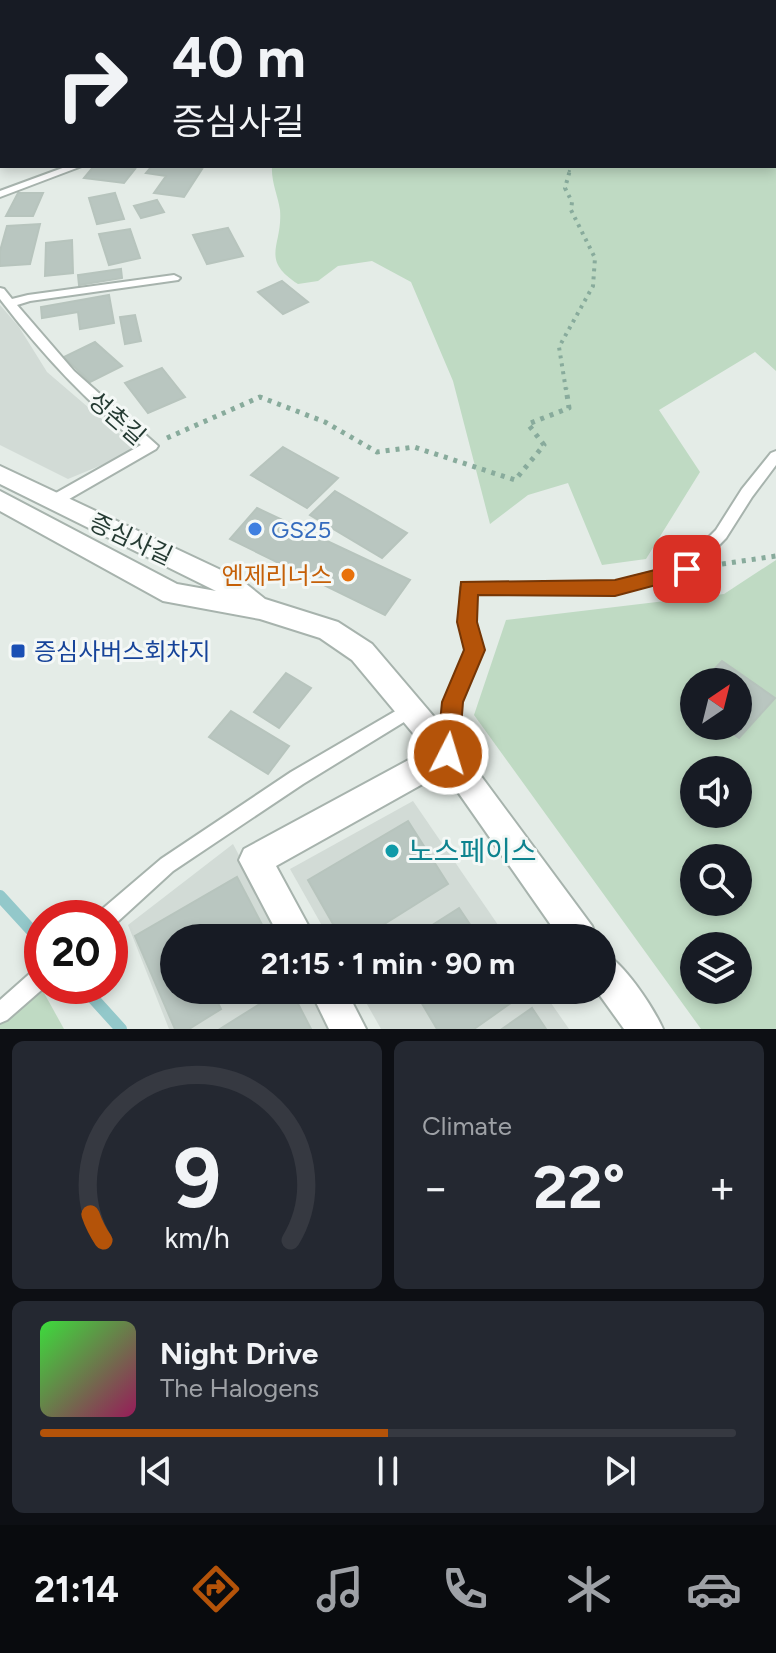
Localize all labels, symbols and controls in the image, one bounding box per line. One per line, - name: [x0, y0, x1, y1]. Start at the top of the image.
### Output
- text: 40 m: [172, 24, 306, 91]
- icon: right: [40, 32, 144, 136]
- text: 증심사길: [172, 100, 304, 143]
- street label: 성촌길: [82, 385, 152, 451]
- street label: 증심사길: [85, 507, 177, 571]
- place label: GS25: [271, 515, 331, 544]
- marker: GS25: [246, 520, 264, 538]
- pin: [653, 535, 721, 603]
- icon: arrive: [665, 547, 709, 591]
- place label: 엔제리너스: [222, 561, 332, 590]
- marker: 엔제리너스: [339, 566, 357, 584]
- place label: 증심사버스회차지: [34, 637, 211, 666]
- marker: 증심사버스회차지: [9, 642, 27, 660]
- north arrow: [680, 668, 752, 740]
- map controls: [680, 668, 752, 1004]
- position arrow: [406, 712, 490, 796]
- button: sound: [680, 756, 752, 828]
- place label: 노스페이스: [408, 834, 537, 868]
- marker: 노스페이스: [383, 842, 401, 860]
- button: search: [680, 844, 752, 916]
- speed limit sign: 20: [24, 900, 128, 1004]
- button: layers: [680, 932, 752, 1004]
- text: 21:15 · 1 min · 90 m: [261, 945, 515, 982]
- text: Climate: [422, 1110, 512, 1142]
- text: 9: [173, 1128, 221, 1228]
- text: 22°: [533, 1151, 625, 1223]
- text: −: [422, 1161, 449, 1214]
- text: +: [709, 1161, 736, 1214]
- text: km/h: [164, 1221, 230, 1255]
- text: Night Drive: [160, 1335, 318, 1372]
- text: The Halogens: [160, 1372, 319, 1404]
- icon: previous: [134, 1449, 178, 1493]
- icon: pause: [366, 1449, 410, 1493]
- icon: next: [598, 1449, 642, 1493]
- icon: directions: [188, 1561, 244, 1617]
- icon: music: [312, 1561, 368, 1617]
- icon: phone: [437, 1561, 493, 1617]
- icon: climate: [561, 1561, 617, 1617]
- icon: car: [686, 1561, 742, 1617]
- text: 21:14: [34, 1568, 119, 1611]

